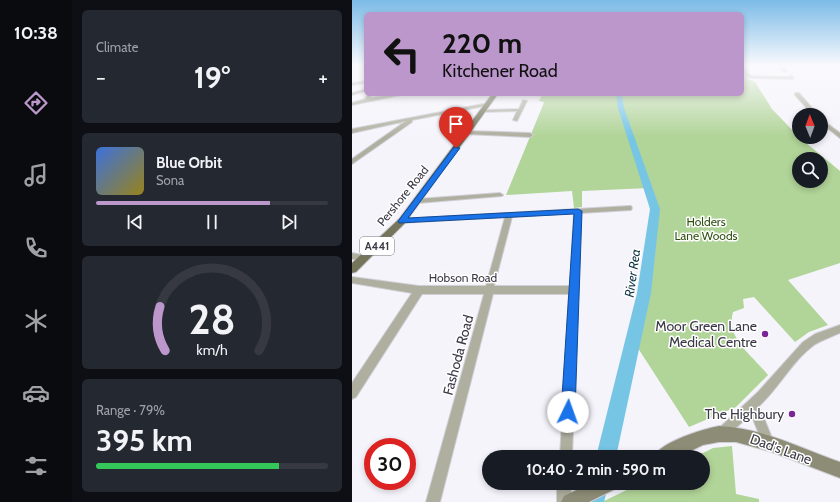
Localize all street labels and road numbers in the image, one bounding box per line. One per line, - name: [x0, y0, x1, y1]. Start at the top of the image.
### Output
- street label: Pershore Road: [374, 163, 431, 229]
- road number: A441: [360, 237, 394, 255]
- street label: Hobson Road: [429, 270, 497, 285]
- street label: Fashoda Road: [439, 313, 477, 397]
- street label: Dad's Lane: [748, 430, 814, 468]

